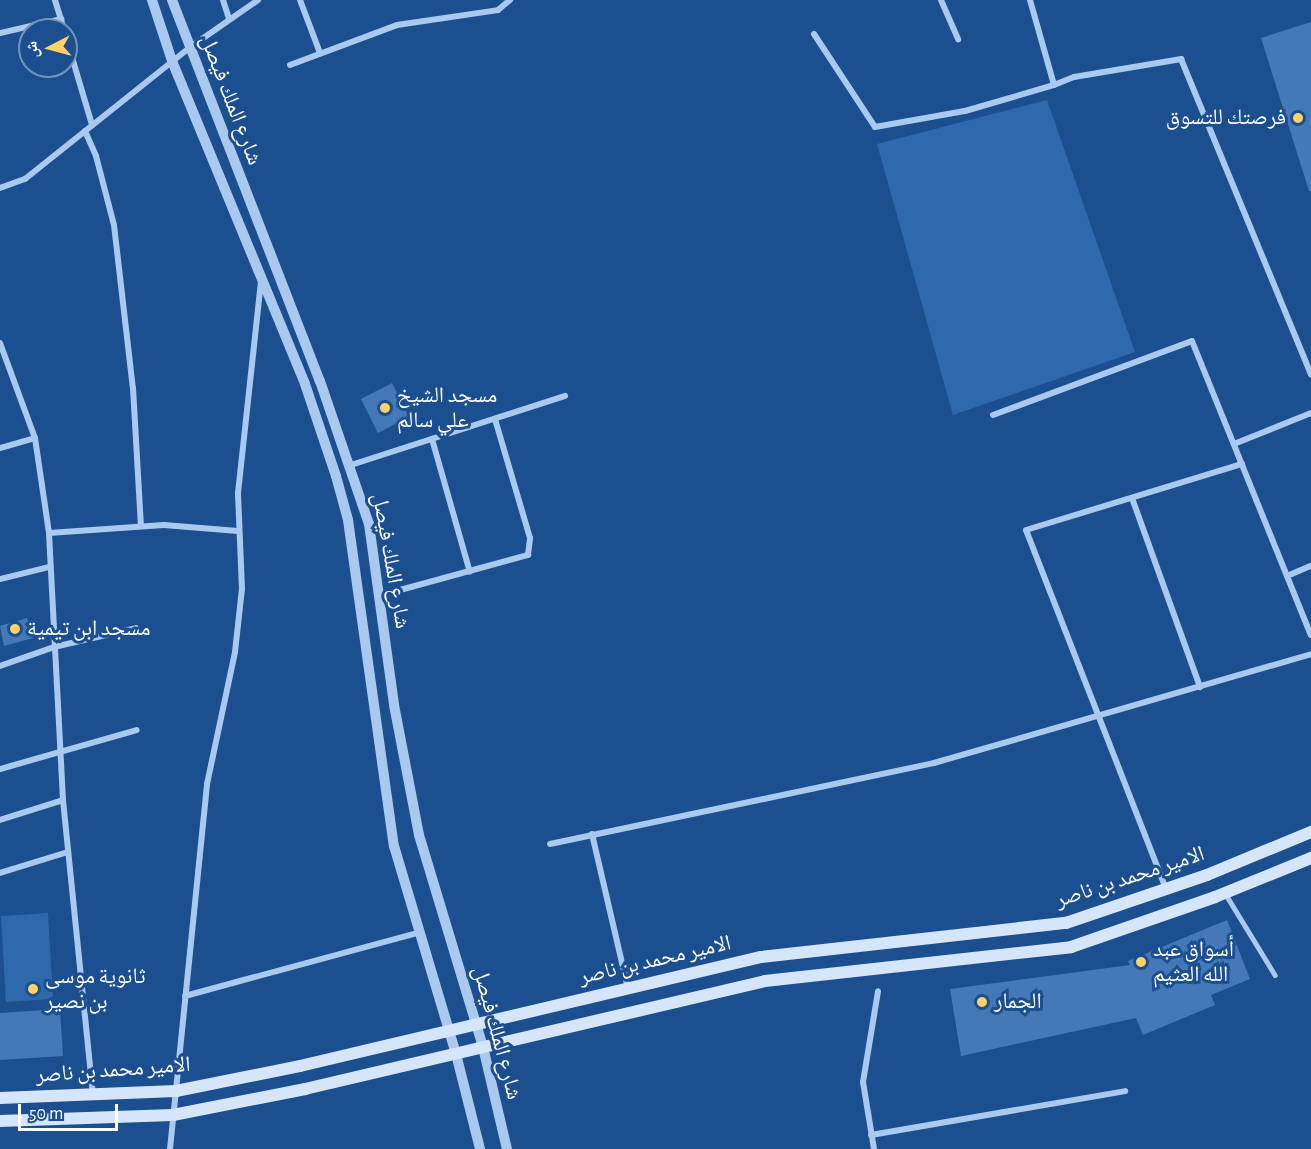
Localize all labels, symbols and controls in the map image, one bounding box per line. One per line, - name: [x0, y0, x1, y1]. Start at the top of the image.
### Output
- north arrow: [18, 18, 78, 78]
- street label: شارع الملك فيصل: [194, 31, 268, 169]
- text: ش: [23, 40, 41, 59]
- place label: فرصتك للتسوق: [1166, 105, 1286, 131]
- marker: فرصتك للتسوق: [1291, 111, 1305, 125]
- place label: مسجد الشيخ علي سالم: [397, 382, 497, 434]
- marker: مسجد الشيخ علي سالم: [378, 401, 392, 415]
- street label: شارع الملك فيصل: [366, 491, 416, 631]
- place label: مسجد ابن تيمية: [27, 616, 151, 642]
- marker: مسجد ابن تيمية: [8, 622, 22, 636]
- street label: الامير محمد بن ناصر: [1052, 840, 1208, 914]
- street label: الامير محمد بن ناصر: [576, 930, 734, 990]
- place label: أسواق عبد الله العثيم: [1153, 936, 1234, 987]
- marker: أسواق عبد الله العثيم: [1134, 955, 1148, 969]
- place label: ثانوية موسى بن نصير: [45, 963, 145, 1014]
- street label: شارع الملك فيصل: [467, 963, 527, 1103]
- marker: ثانوية موسى بن نصير: [26, 982, 40, 996]
- place label: الجمار: [994, 989, 1042, 1015]
- marker: الجمار: [975, 995, 989, 1009]
- street label: الامير محمد بن ناصر: [35, 1051, 191, 1089]
- scale bar: [21, 1092, 122, 1130]
- text: 50 m: [29, 1105, 63, 1123]

